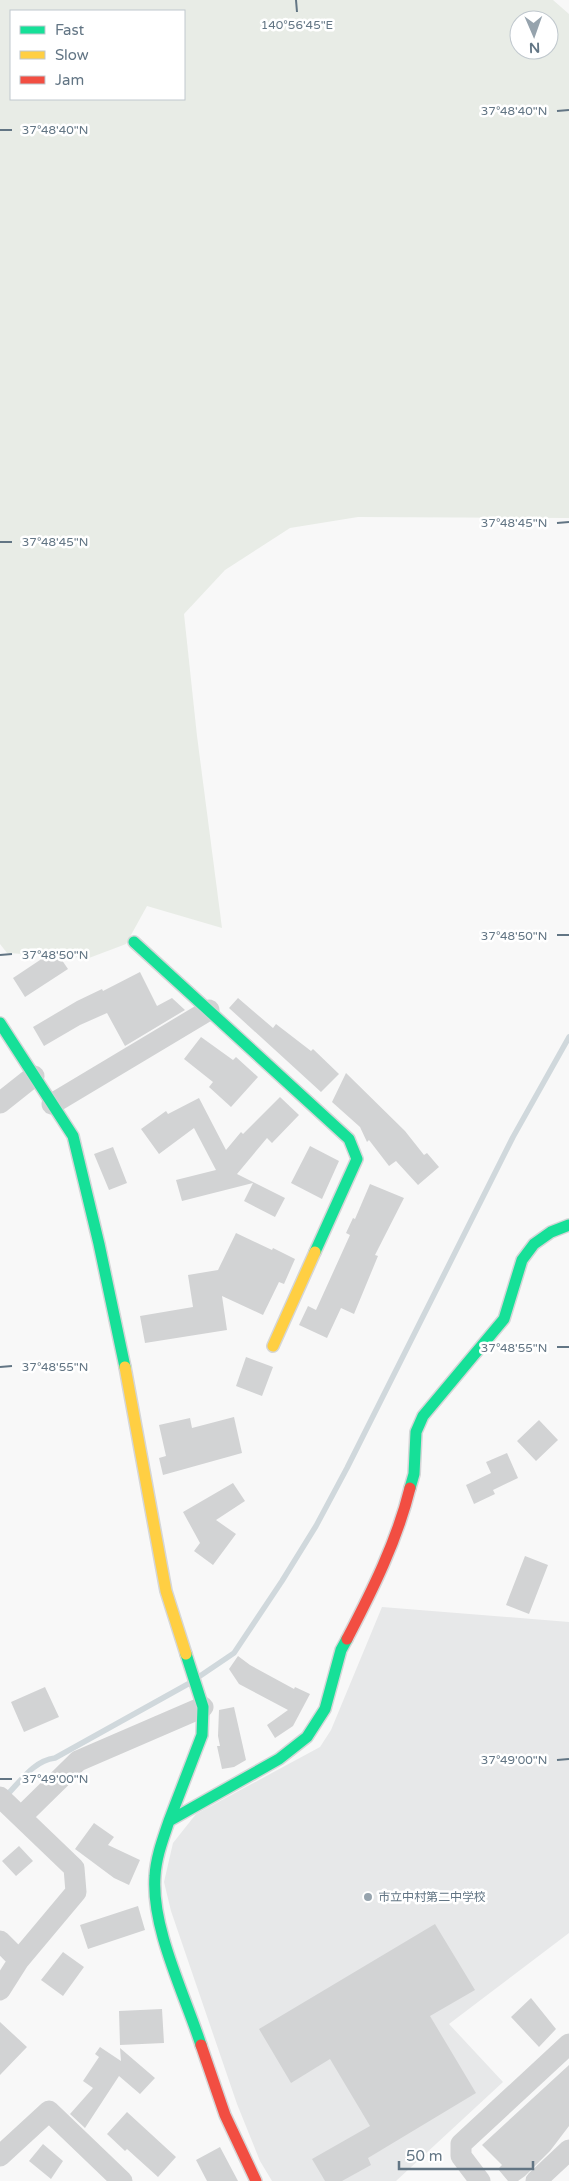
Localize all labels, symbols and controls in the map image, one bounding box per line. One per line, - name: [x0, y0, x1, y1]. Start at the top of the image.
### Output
- legend: [10, 10, 185, 100]
- north arrow: [509, 10, 559, 60]
- text: 140°56'45"E: [261, 18, 334, 32]
- text: Fast: [55, 21, 85, 39]
- text: N: [529, 39, 540, 56]
- text: Slow: [55, 46, 89, 64]
- text: Jam: [55, 71, 84, 89]
- text: 37°48'40"N: [481, 104, 547, 118]
- text: 37°48'40"N: [22, 123, 88, 137]
- text: 37°48'45"N: [481, 516, 547, 530]
- text: 37°48'45"N: [22, 535, 88, 549]
- text: 37°48'50"N: [481, 929, 547, 943]
- text: 37°48'50"N: [22, 948, 88, 962]
- text: 37°48'55"N: [481, 1341, 547, 1355]
- text: 37°48'55"N: [22, 1360, 88, 1374]
- text: 37°49'00"N: [481, 1753, 547, 1767]
- text: 37°49'00"N: [22, 1772, 88, 1786]
- place label: 市立中村第二中学校: [378, 1890, 486, 1904]
- marker: 市立中村第二中学校: [362, 1891, 374, 1903]
- scale bar: [399, 2138, 533, 2170]
- text: 50 m: [406, 2147, 443, 2165]

